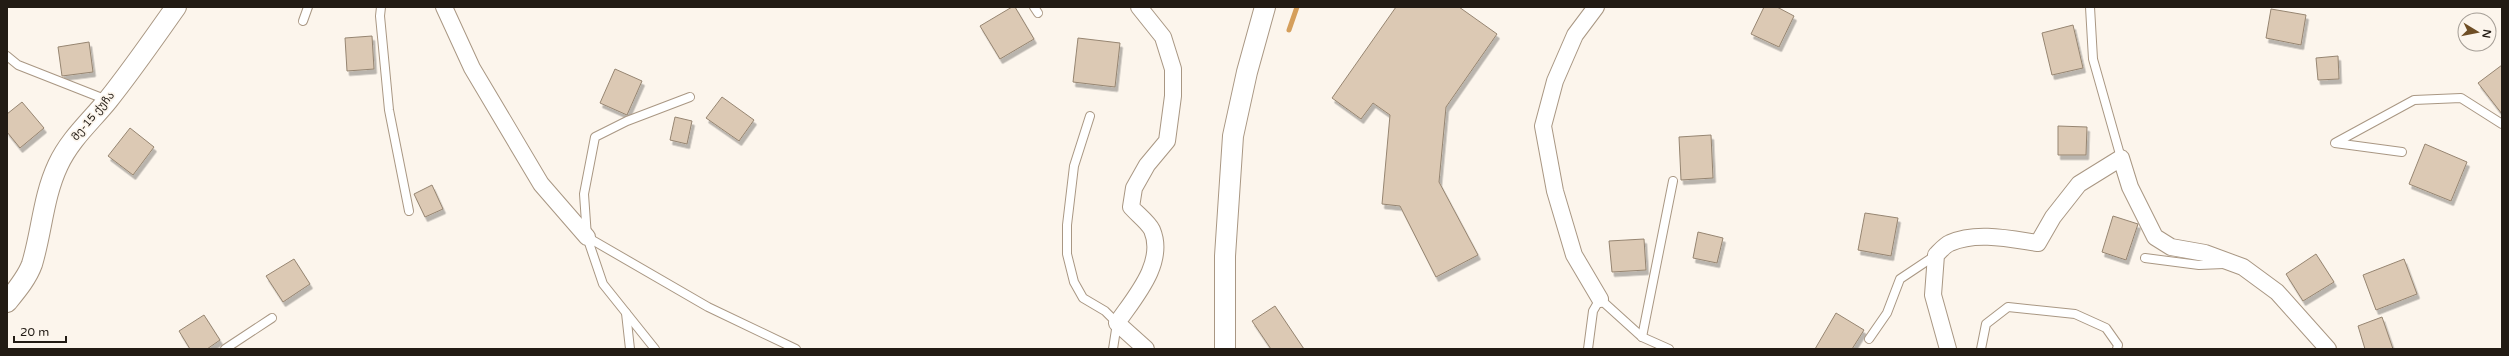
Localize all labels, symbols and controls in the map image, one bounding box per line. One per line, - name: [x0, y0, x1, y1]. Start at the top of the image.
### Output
- north arrow: [2457, 12, 2497, 52]
- text: N: [2479, 28, 2494, 39]
- street label: მე-15 ქუჩა: [69, 89, 117, 143]
- scale bar: [14, 318, 66, 344]
- text: 20 m: [20, 325, 49, 339]

